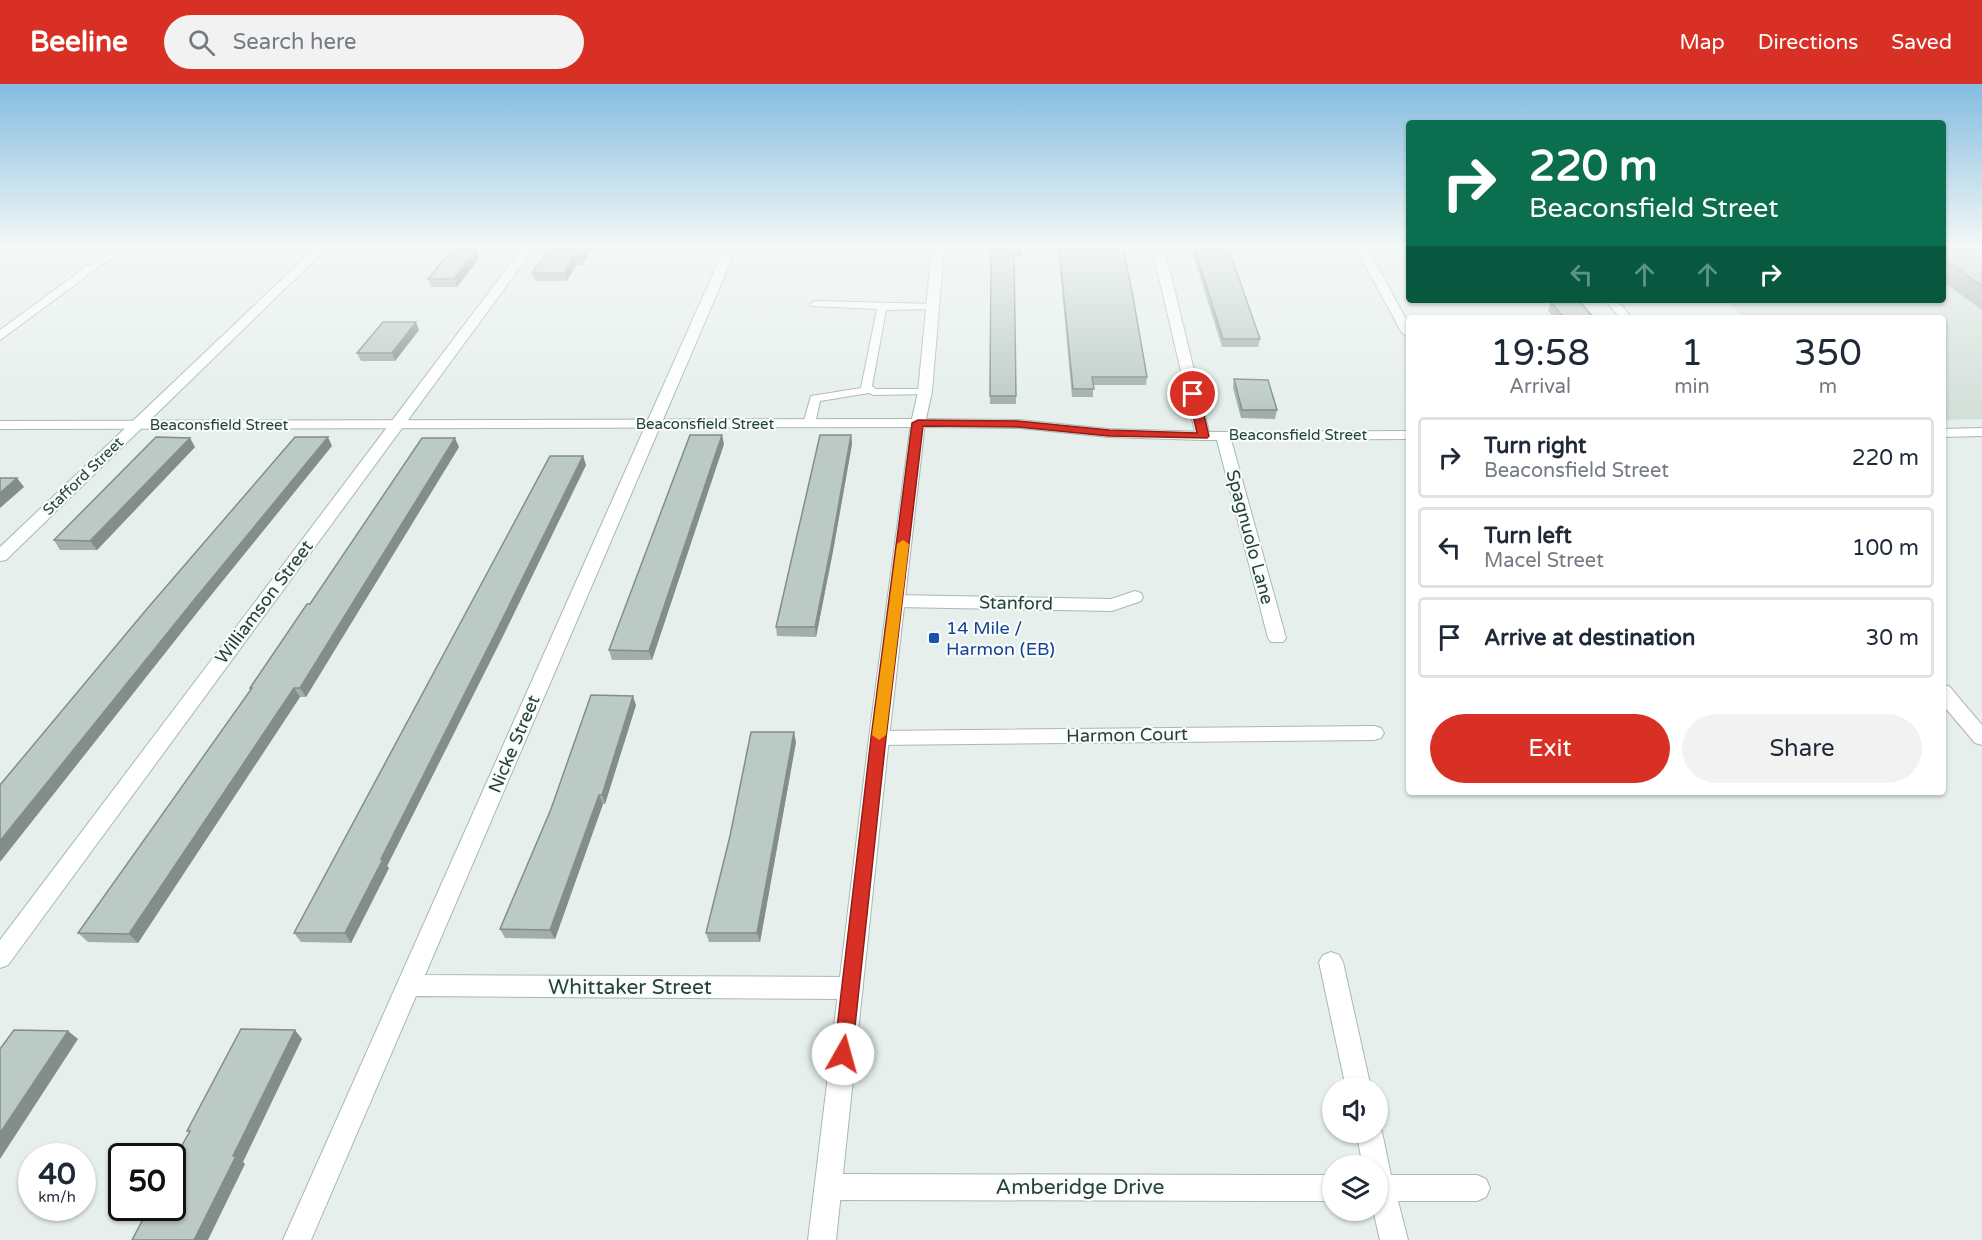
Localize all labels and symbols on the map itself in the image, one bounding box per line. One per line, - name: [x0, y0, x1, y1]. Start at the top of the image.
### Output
- pin: [1167, 368, 1218, 419]
- street label: Beaconsfield Street: [636, 415, 775, 433]
- street label: Beaconsfield Street: [150, 416, 289, 434]
- street label: Beaconsfield Street: [1229, 426, 1368, 444]
- street label: Stafford Street: [39, 433, 127, 519]
- street label: Spagnuolo Lane: [1221, 467, 1279, 607]
- street label: Williamson Street: [210, 536, 318, 668]
- street label: Stanford: [979, 591, 1053, 615]
- place label: 14 Mile / Harmon (EB): [946, 617, 1055, 660]
- marker: 14 Mile / Harmon (EB): [927, 631, 941, 645]
- street label: Nicke Street: [483, 692, 545, 796]
- street label: Harmon Court: [1066, 723, 1188, 747]
- street label: Whittaker Street: [548, 975, 712, 1000]
- position arrow: [811, 1022, 875, 1086]
- speed limit sign: 50: [108, 1143, 186, 1221]
- street label: Amberidge Drive: [996, 1175, 1165, 1200]

